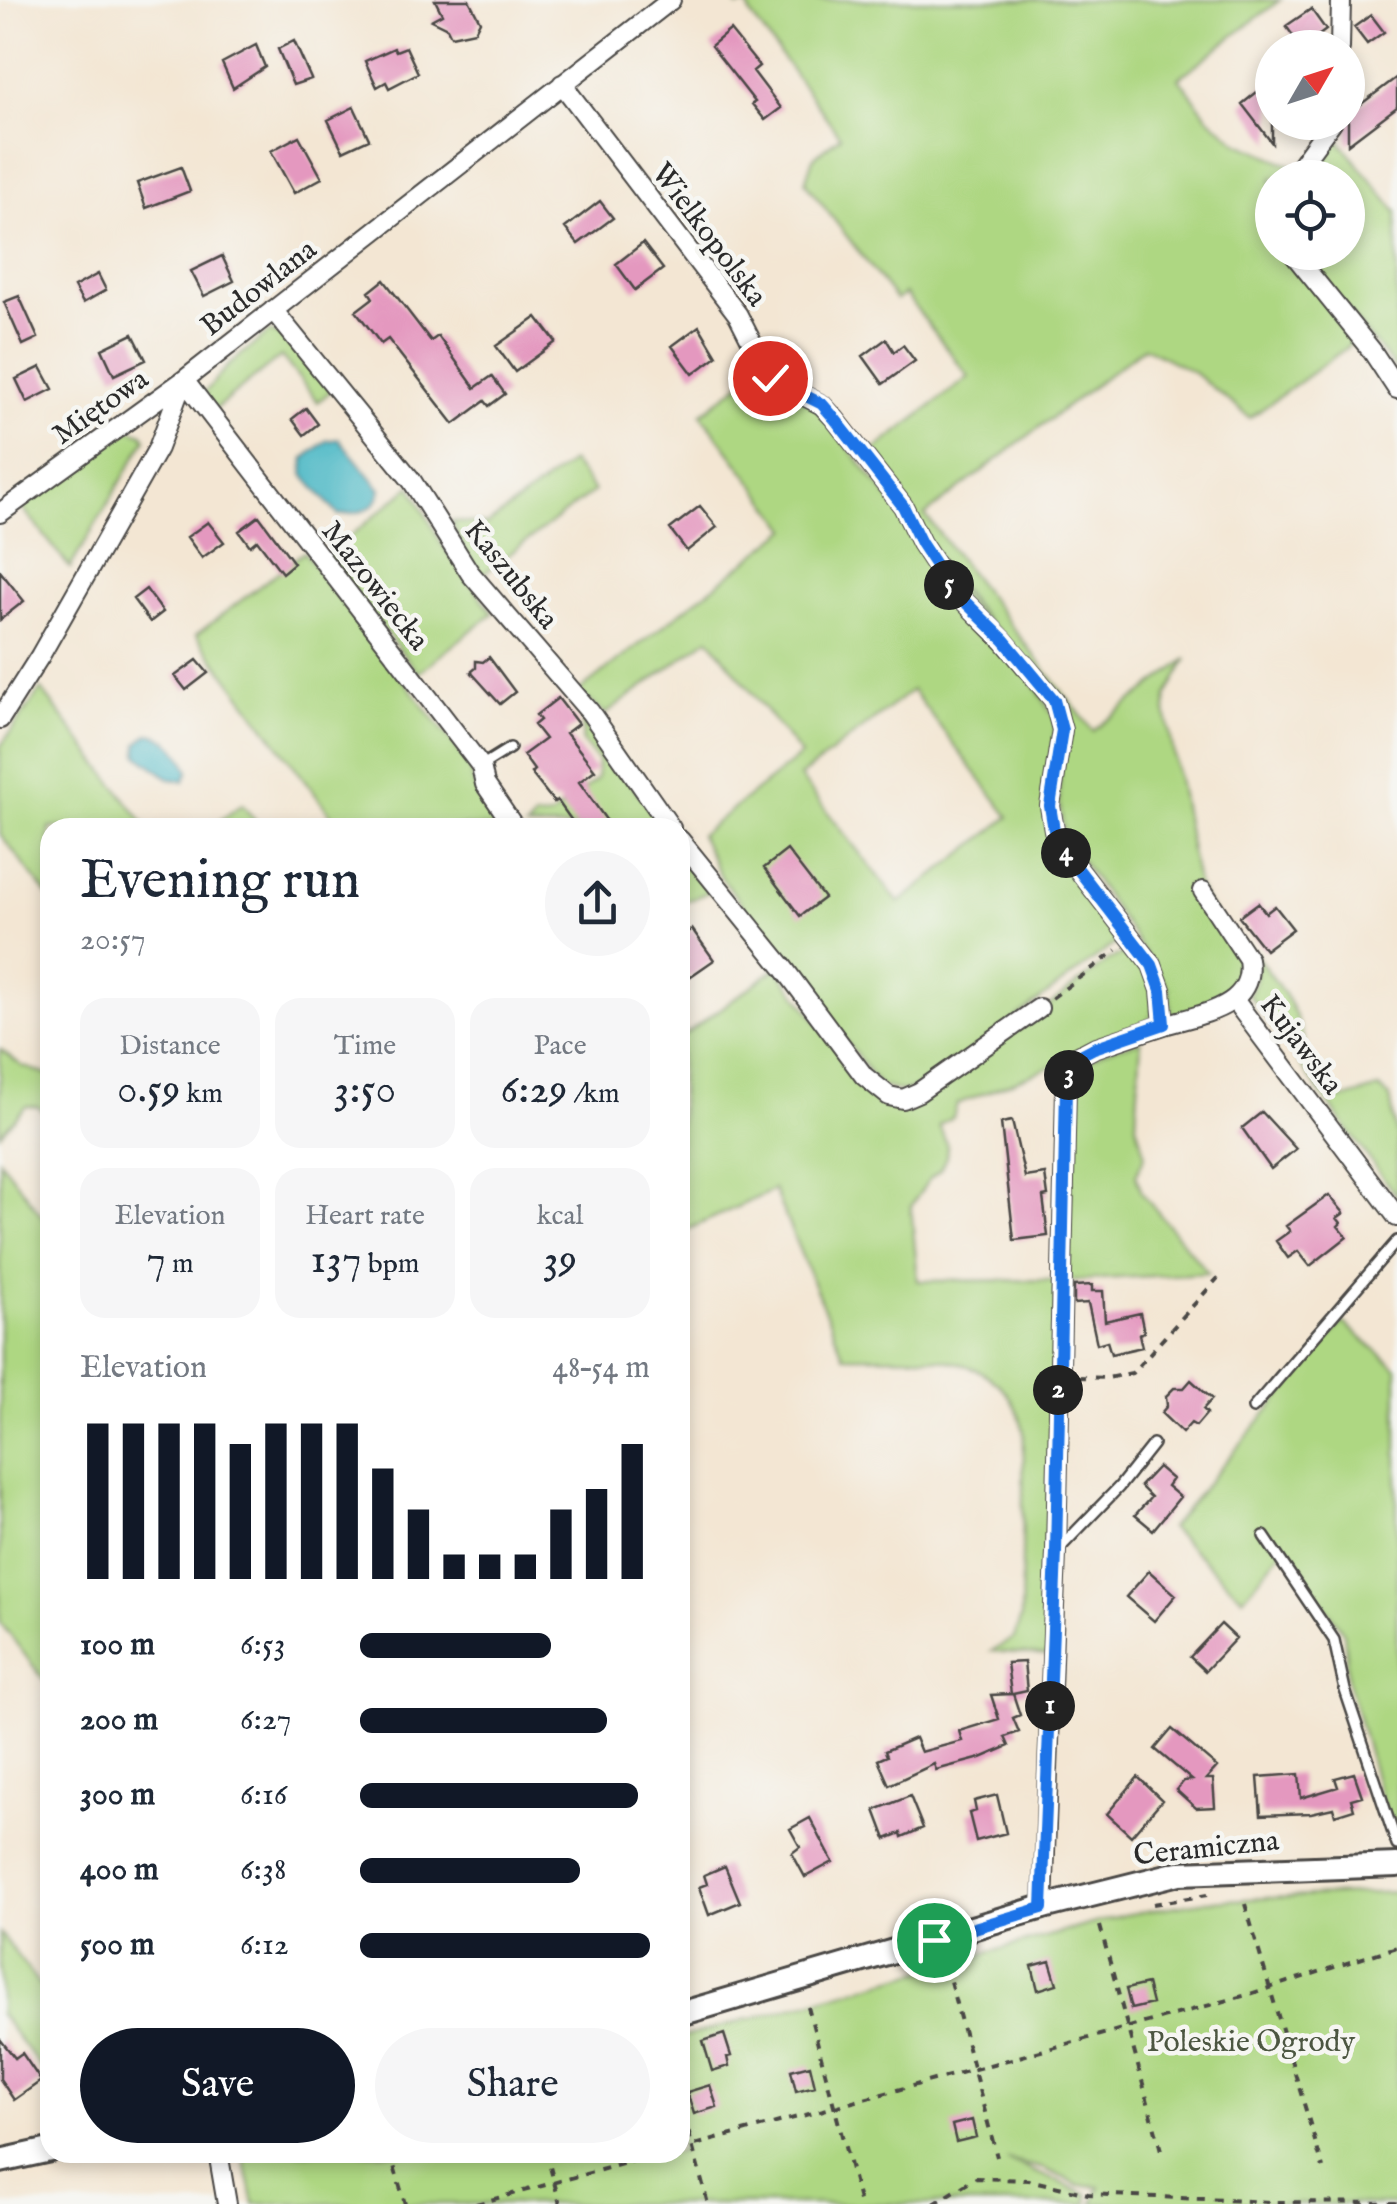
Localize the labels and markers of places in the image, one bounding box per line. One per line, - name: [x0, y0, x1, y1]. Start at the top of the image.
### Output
- pin: [728, 336, 813, 421]
- pin: 5: [924, 560, 974, 610]
- pin: 4: [1041, 828, 1091, 878]
- pin: 3: [1044, 1050, 1094, 1100]
- pin: 2: [1033, 1365, 1083, 1415]
- pin: 1: [1025, 1681, 1075, 1731]
- pin: [892, 1898, 977, 1983]

